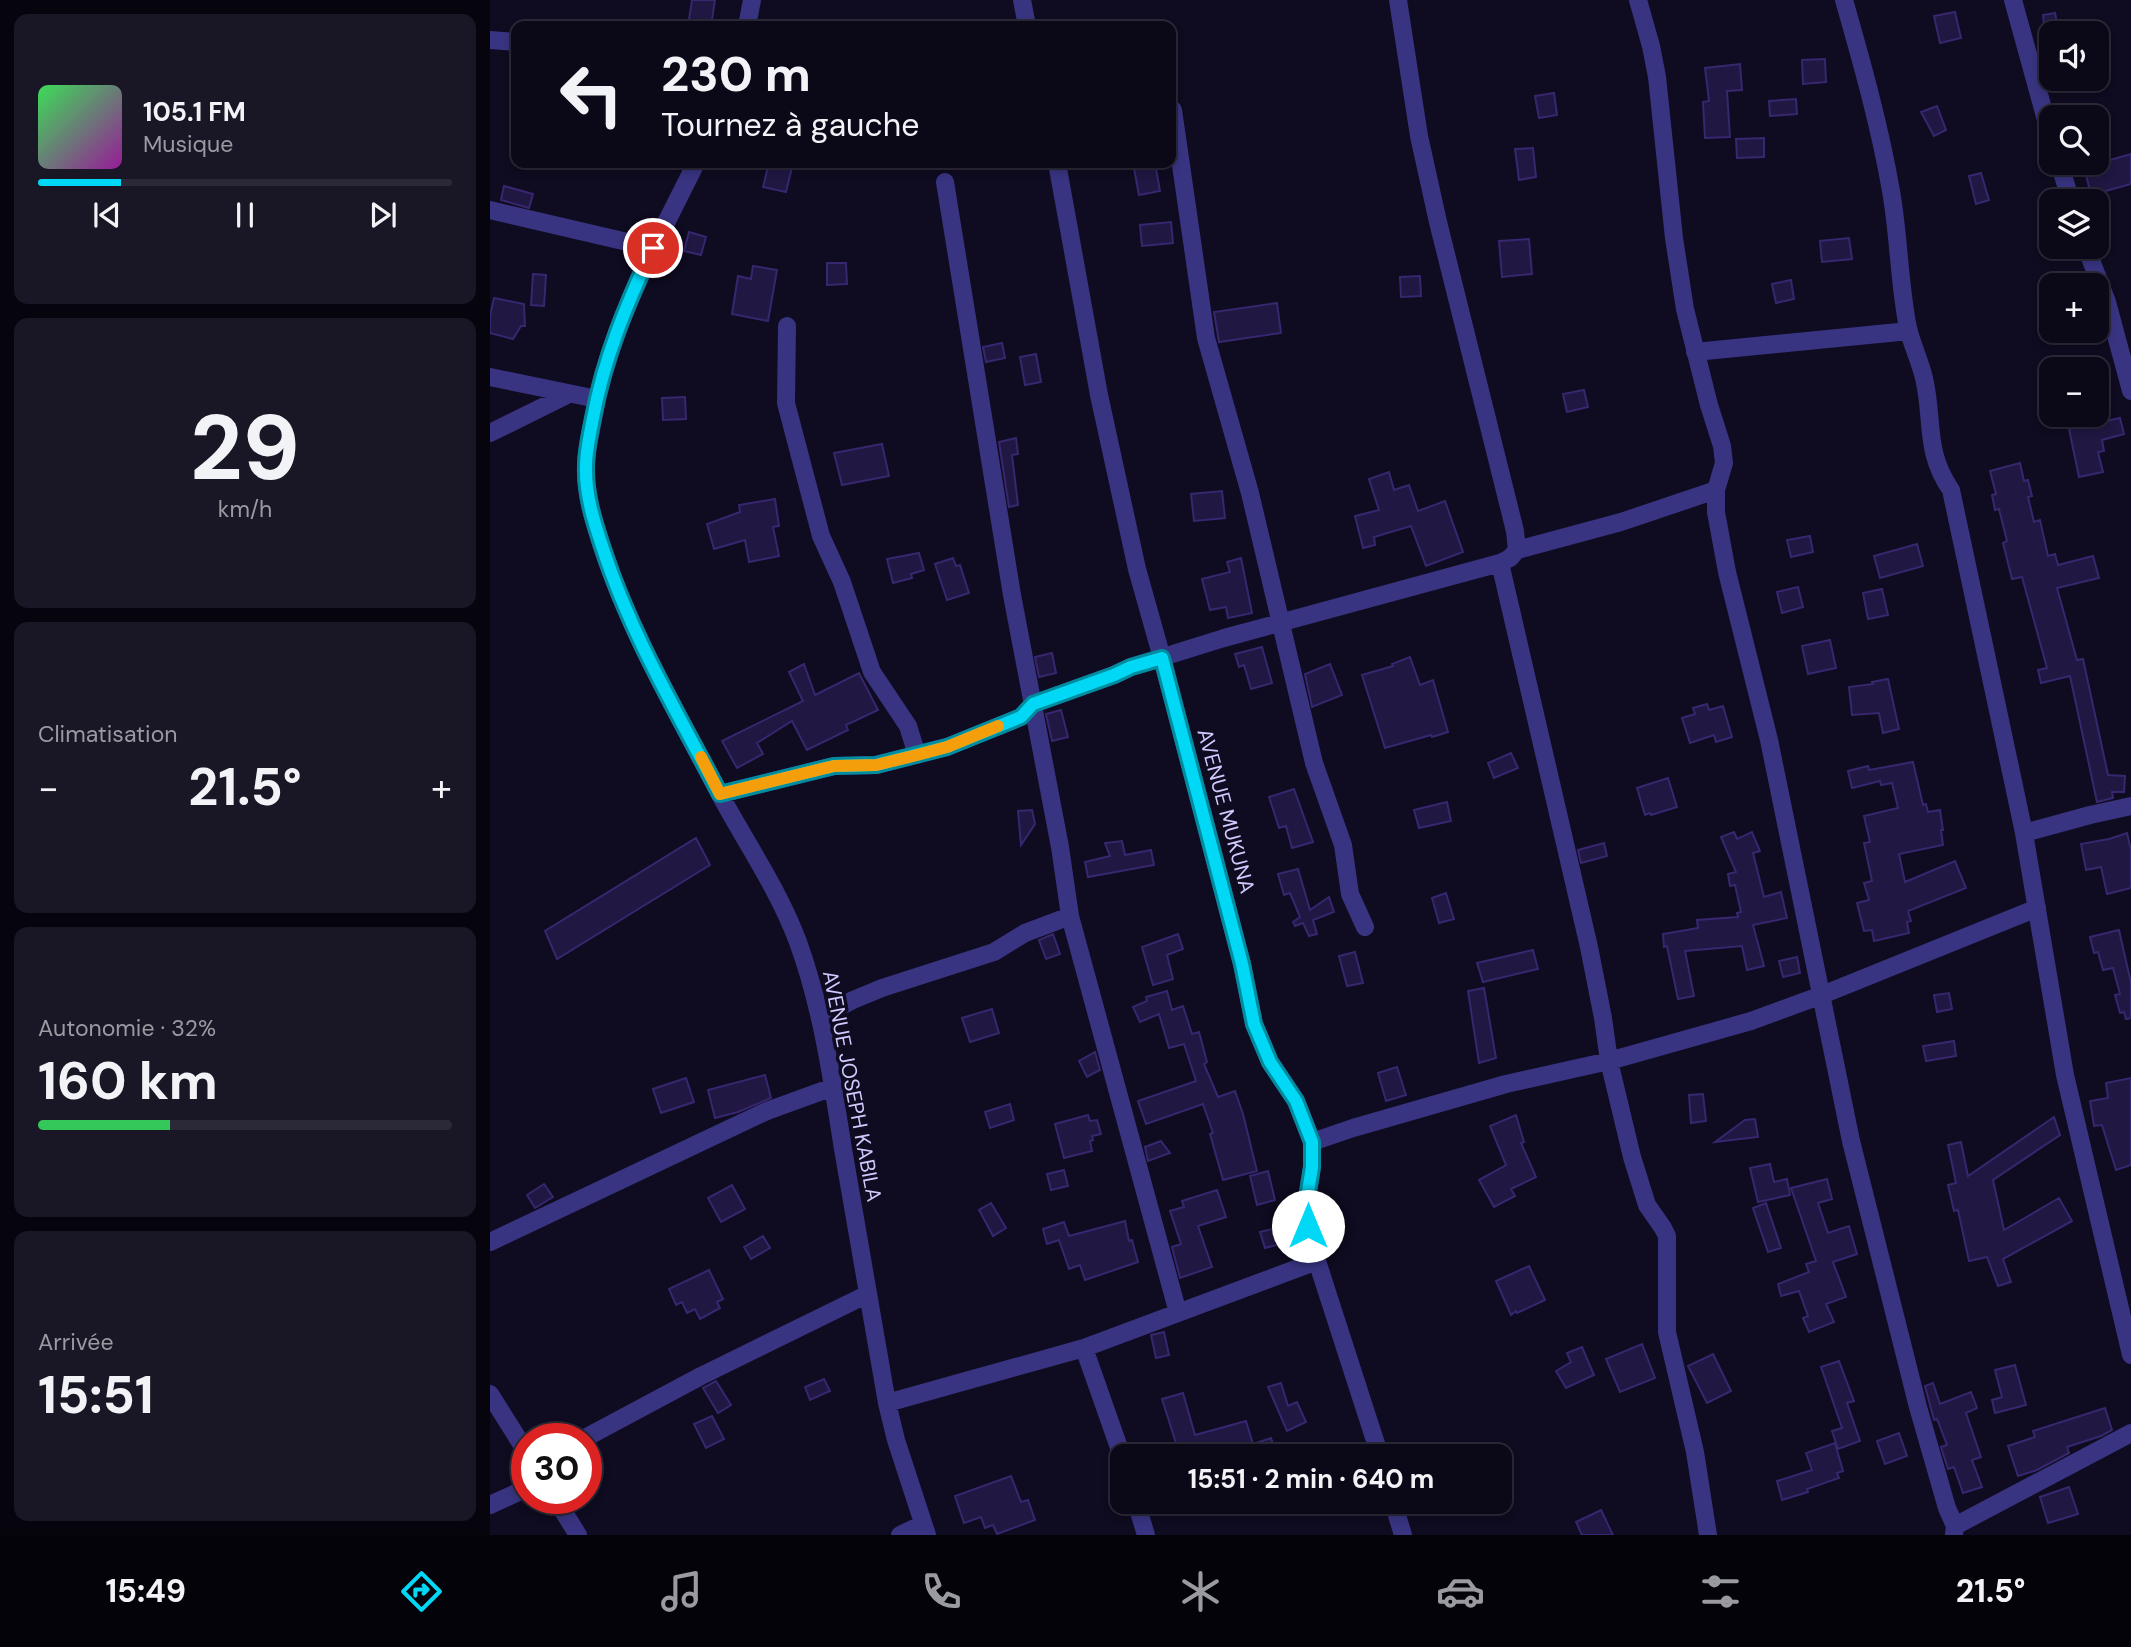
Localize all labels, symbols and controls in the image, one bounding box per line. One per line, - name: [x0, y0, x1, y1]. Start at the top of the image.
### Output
- map controls: [2039, 21, 2109, 427]
- button: sound: [2039, 21, 2109, 91]
- text: 230 m: [661, 42, 811, 106]
- icon: left: [546, 49, 637, 140]
- text: 105.1 FM: [143, 95, 246, 129]
- text: Tournez à gauche: [661, 104, 919, 146]
- button: search: [2039, 105, 2109, 175]
- text: Musique: [143, 129, 233, 159]
- button: layers: [2039, 189, 2109, 259]
- icon: previous: [88, 196, 126, 234]
- icon: pause: [226, 196, 264, 234]
- icon: next: [364, 196, 402, 234]
- pin: [623, 218, 683, 278]
- icon: arrive: [634, 229, 672, 267]
- button: +: [2039, 273, 2109, 343]
- button: −: [2039, 357, 2109, 427]
- text: 29: [190, 389, 300, 507]
- text: km/h: [218, 494, 272, 524]
- text: Climatisation: [38, 719, 177, 749]
- street label: AVENUE MUKUNA: [1191, 726, 1261, 896]
- text: 21.5°: [188, 753, 302, 821]
- text: −: [38, 763, 59, 813]
- text: +: [431, 763, 452, 813]
- street label: AVENUE JOSEPH KABILA: [816, 968, 888, 1204]
- text: Autonomie · 32%: [38, 1013, 216, 1043]
- text: 160 km: [38, 1047, 218, 1115]
- position arrow: [1271, 1189, 1345, 1263]
- text: Arrivée: [38, 1327, 114, 1357]
- text: 15:51: [38, 1361, 154, 1429]
- speed limit sign: 30: [511, 1423, 602, 1514]
- text: 15:51 · 2 min · 640 m: [1188, 1462, 1434, 1496]
- icon: directions: [397, 1567, 446, 1616]
- icon: music: [657, 1567, 706, 1616]
- icon: phone: [917, 1567, 966, 1616]
- icon: climate: [1176, 1567, 1225, 1616]
- icon: car: [1436, 1567, 1485, 1616]
- icon: filters: [1696, 1567, 1745, 1616]
- text: 15:49: [105, 1570, 186, 1612]
- text: 21.5°: [1956, 1570, 2025, 1612]

